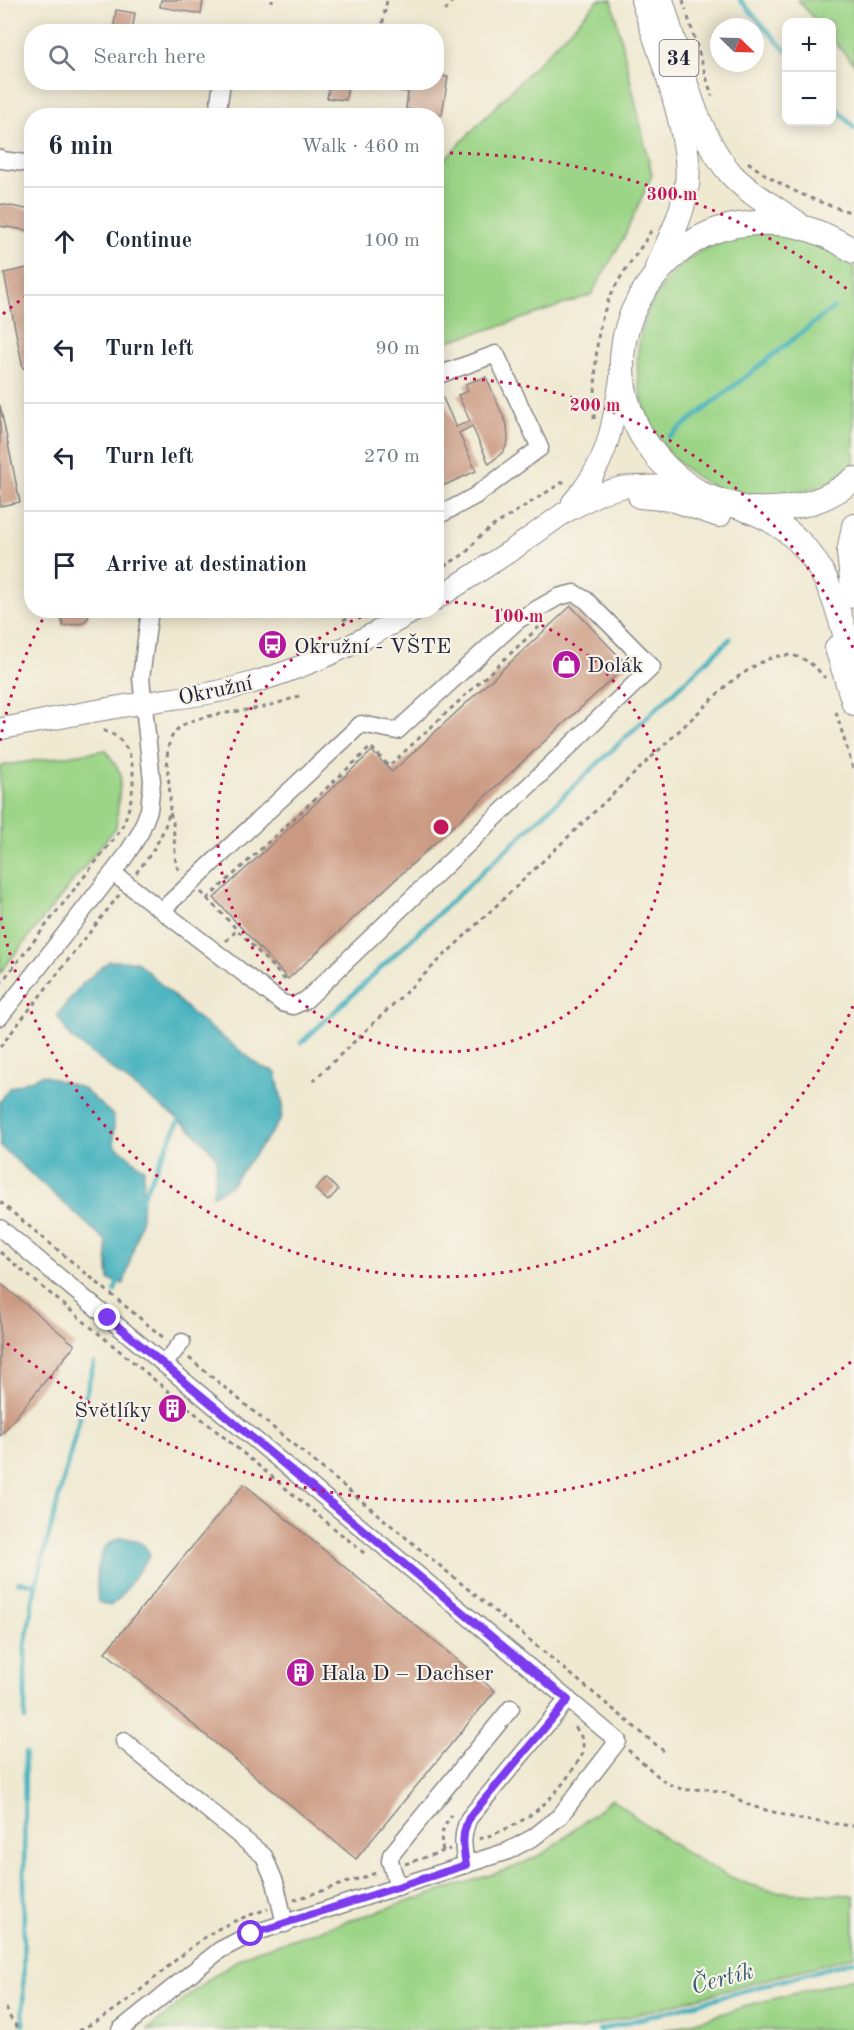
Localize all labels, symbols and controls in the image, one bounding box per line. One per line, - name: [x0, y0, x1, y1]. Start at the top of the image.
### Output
- north arrow: [710, 18, 764, 72]
- map controls: [782, 18, 836, 126]
- button: +: [782, 18, 836, 72]
- search box: [24, 24, 444, 90]
- road number: 34: [660, 40, 698, 76]
- icon: search: [45, 41, 78, 74]
- text: Search here: [93, 46, 206, 68]
- button: −: [782, 72, 836, 126]
- text: 6 min: [48, 134, 113, 160]
- text: Walk · 460 m: [301, 137, 420, 157]
- text: 300 m: [647, 186, 697, 204]
- icon: ahead: [48, 225, 81, 258]
- text: Continue: [105, 230, 192, 252]
- text: 100 m: [364, 231, 420, 251]
- icon: left: [48, 333, 81, 366]
- text: Turn left: [105, 338, 194, 360]
- text: 90 m: [375, 339, 420, 359]
- text: 200 m: [570, 397, 620, 415]
- icon: left: [48, 441, 81, 474]
- text: Turn left: [105, 446, 194, 468]
- text: 270 m: [364, 447, 420, 467]
- icon: arrive: [48, 549, 81, 582]
- text: Arrive at destination: [105, 554, 307, 576]
- text: 100 m: [493, 608, 543, 626]
- bus stop icon: Okružní - VŠTE: [257, 629, 289, 661]
- place label: Okružní - VŠTE: [294, 633, 451, 658]
- shop icon: Dolák: [550, 648, 582, 680]
- place label: Dolák: [587, 655, 643, 677]
- street label: Okružní: [176, 672, 255, 710]
- centre of rings: [431, 817, 451, 837]
- route end: [94, 1304, 120, 1330]
- building icon: Světlíky: [157, 1393, 189, 1425]
- place label: Světlíky: [74, 1400, 152, 1422]
- building icon: Hala D – Dachser: [284, 1656, 316, 1688]
- place label: Hala D – Dachser: [321, 1663, 494, 1685]
- route start: [237, 1920, 263, 1946]
- water label: Čertík: [687, 1955, 756, 2000]

